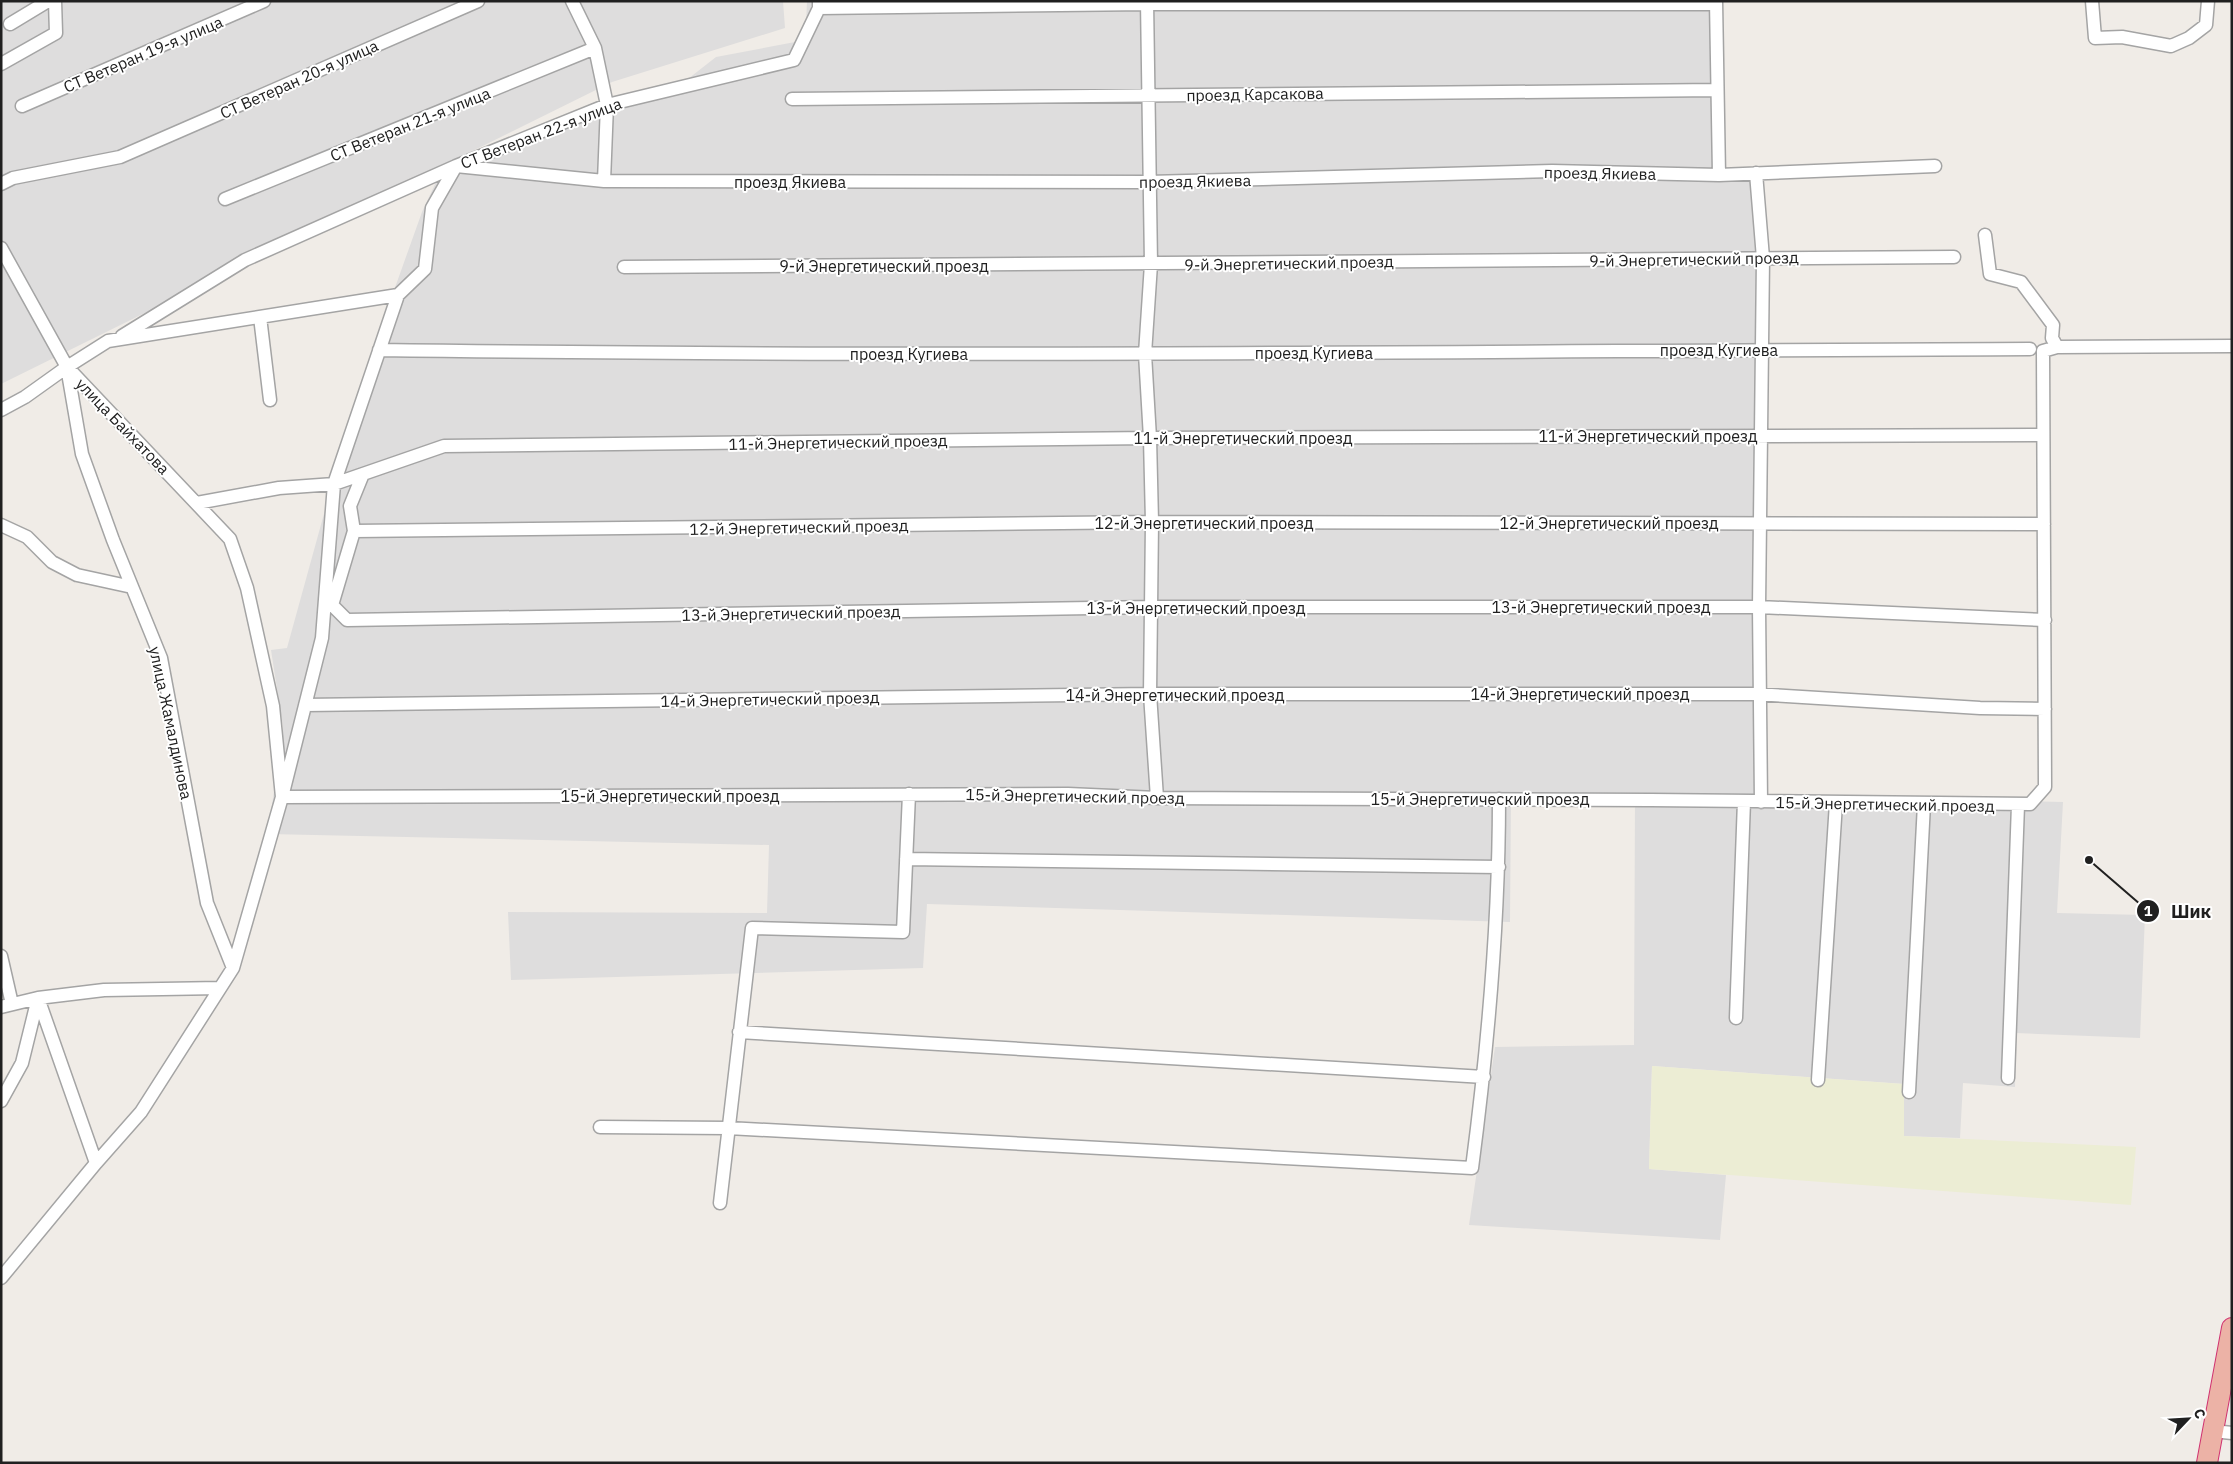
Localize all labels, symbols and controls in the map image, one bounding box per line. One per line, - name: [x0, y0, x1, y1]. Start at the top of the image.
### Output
- street label: СТ Ветеран 19-я улица: [60, 11, 226, 97]
- street label: СТ Ветеран 20-я улица: [217, 35, 382, 123]
- street label: СТ Ветеран 21-я улица: [327, 82, 494, 165]
- street label: проезд Карсакова: [1186, 83, 1324, 105]
- street label: СТ Ветеран 22-я улица: [458, 93, 625, 173]
- street label: проезд Якиева: [1544, 162, 1657, 184]
- street label: проезд Якиева: [1139, 170, 1252, 192]
- street label: проезд Якиева: [734, 172, 847, 192]
- street label: 9-й Энергетический проезд: [1589, 247, 1799, 271]
- street label: 9-й Энергетический проезд: [1184, 251, 1394, 275]
- street label: 9-й Энергетический проезд: [779, 256, 989, 276]
- street label: проезд Кугиева: [1660, 340, 1779, 360]
- street label: проезд Кугиева: [1255, 343, 1374, 363]
- street label: проезд Кугиева: [850, 344, 969, 364]
- street label: улица Байхатова: [72, 374, 174, 479]
- street label: 11-й Энергетический проезд: [1538, 426, 1758, 446]
- street label: 11-й Энергетический проезд: [1133, 428, 1353, 448]
- street label: 11-й Энергетический проезд: [728, 430, 948, 454]
- street label: 12-й Энергетический проезд: [1094, 513, 1314, 533]
- street label: 12-й Энергетический проезд: [1499, 513, 1719, 533]
- street label: 12-й Энергетический проезд: [689, 515, 909, 539]
- street label: 13-й Энергетический проезд: [1491, 597, 1711, 617]
- street label: 13-й Энергетический проезд: [1086, 598, 1306, 618]
- street label: 13-й Энергетический проезд: [681, 601, 901, 625]
- street label: улица Жамалдинова: [145, 645, 197, 802]
- street label: 14-й Энергетический проезд: [1470, 684, 1690, 704]
- street label: 14-й Энергетический проезд: [1065, 685, 1285, 705]
- street label: 14-й Энергетический проезд: [660, 687, 880, 711]
- street label: 15-й Энергетический проезд: [965, 784, 1185, 808]
- street label: 15-й Энергетический проезд: [560, 786, 780, 806]
- street label: 15-й Энергетический проезд: [1370, 789, 1590, 809]
- street label: 15-й Энергетический проезд: [1775, 792, 1995, 816]
- callout: Шик: [2136, 895, 2221, 928]
- text: Шик: [2171, 900, 2211, 923]
- text: 1: [2143, 901, 2153, 920]
- north arrow: [2163, 1394, 2213, 1444]
- text: С: [2190, 1406, 2210, 1421]

